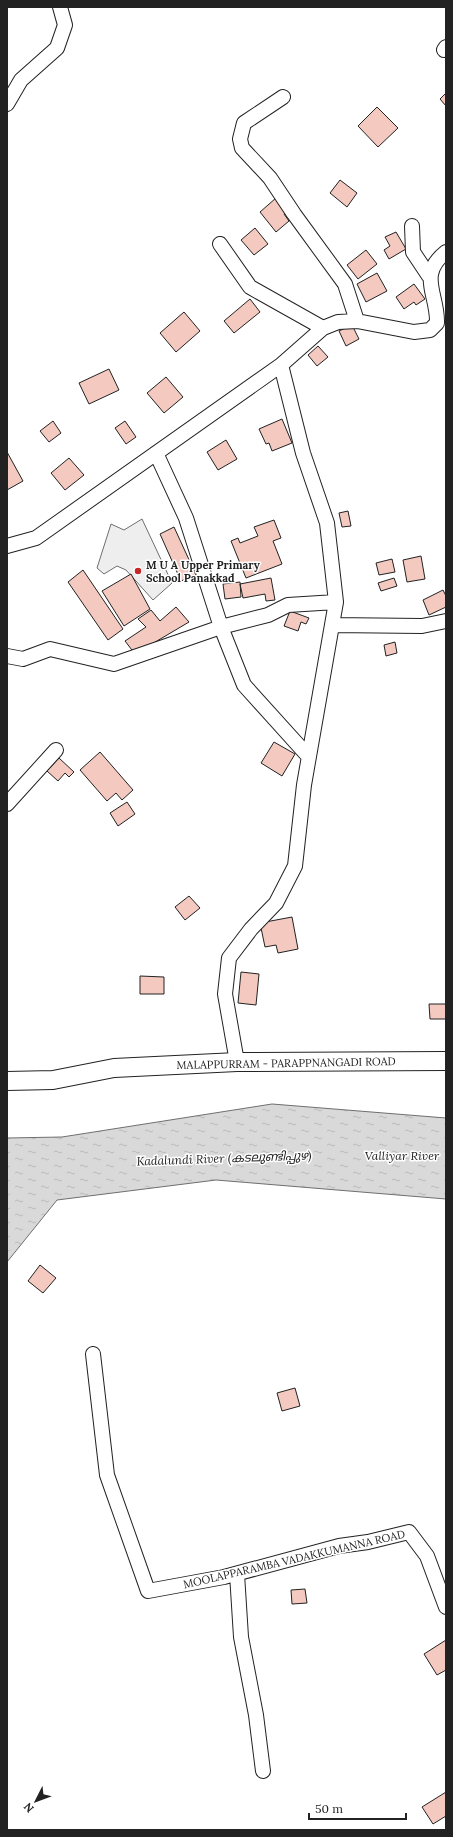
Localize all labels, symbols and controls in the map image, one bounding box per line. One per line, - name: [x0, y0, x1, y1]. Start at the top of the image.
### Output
- place label: M U A Upper Primary School Panakkad: [146, 558, 261, 585]
- marker: M U A Upper Primary School Panakkad: [133, 566, 143, 576]
- street label: MALAPPURRAM - PARAPPNANGADI ROAD: [176, 1054, 396, 1072]
- water label: Kadalundi River (കടലുണ്ടിപ്പുഴ): [136, 1147, 312, 1170]
- water label: Valliyar River: [365, 1148, 440, 1163]
- street label: MOOLAPPARAMBA VADAKKUMANNA ROAD: [182, 1527, 406, 1591]
- north arrow: [16, 1781, 56, 1821]
- scale bar: [309, 1795, 406, 1821]
- text: N: [20, 1799, 37, 1816]
- text: 50 m: [315, 1801, 343, 1816]

